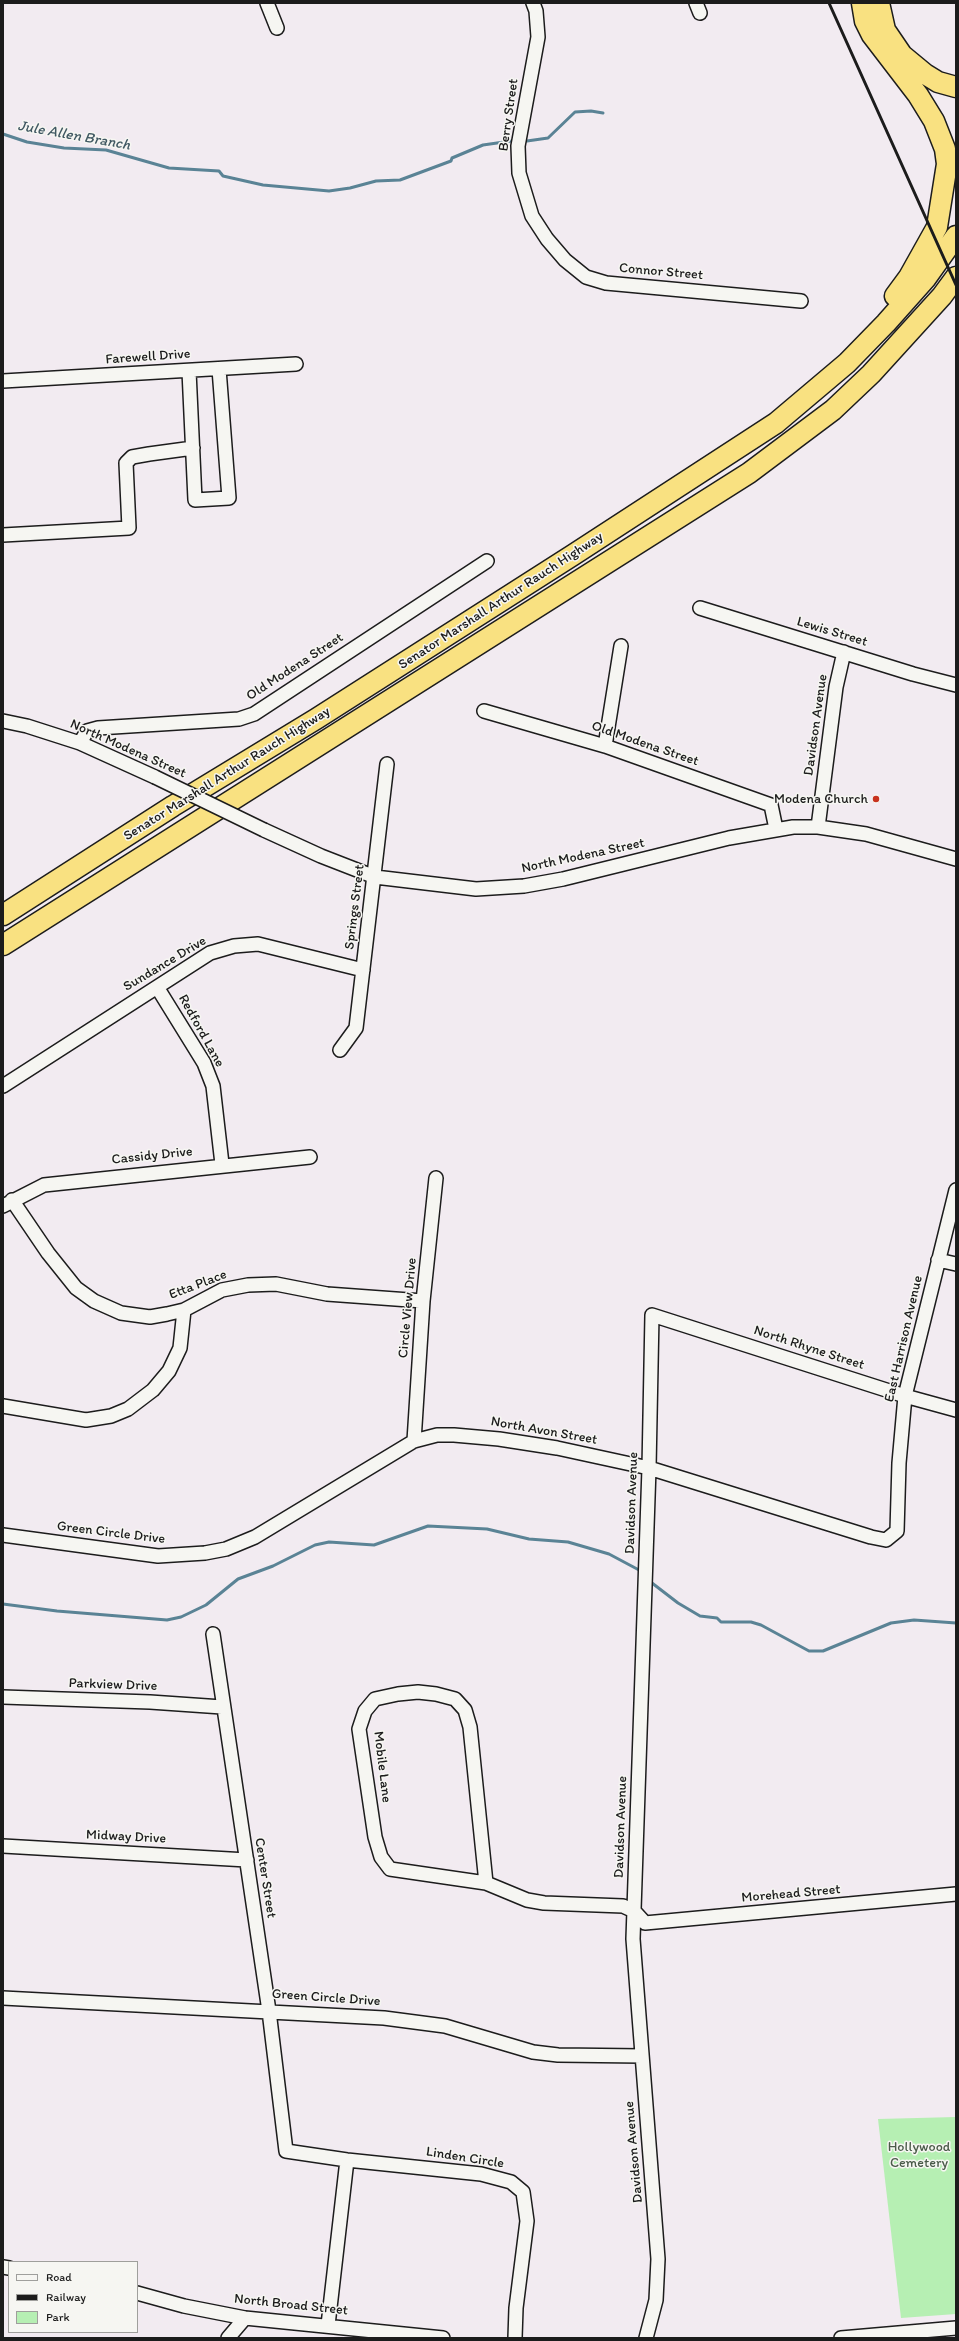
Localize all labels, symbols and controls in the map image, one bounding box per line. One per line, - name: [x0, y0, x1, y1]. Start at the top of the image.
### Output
- street label: Berry Street: [496, 78, 522, 152]
- water label: Jule Allen Branch: [16, 117, 132, 155]
- street label: Connor Street: [618, 260, 704, 284]
- street label: Farewell Drive: [105, 346, 191, 368]
- street label: Senator Marshall Arthur Rauch Highway: [396, 528, 606, 674]
- street label: Lewis Street: [795, 613, 869, 651]
- street label: Old Modena Street: [243, 629, 347, 705]
- street label: Davidson Avenue: [801, 673, 831, 777]
- street label: Senator Marshall Arthur Rauch Highway: [121, 703, 333, 845]
- street label: North Modena Street: [67, 716, 189, 782]
- street label: Old Modena Street: [589, 718, 701, 770]
- place label: Modena Church: [774, 791, 868, 807]
- marker: Modena Church: [871, 794, 881, 804]
- street label: North Modena Street: [520, 835, 646, 877]
- street label: Springs Street: [341, 863, 369, 951]
- street label: Sundance Drive: [120, 933, 210, 995]
- street label: Redford Lane: [174, 992, 228, 1070]
- street label: Cassidy Drive: [111, 1143, 193, 1169]
- street label: Circle View Drive: [395, 1257, 421, 1359]
- street label: Etta Place: [167, 1266, 229, 1304]
- street label: East Harrison Avenue: [881, 1274, 927, 1404]
- street label: North Rhyne Street: [752, 1322, 866, 1374]
- street label: North Avon Street: [489, 1413, 599, 1449]
- street label: Davidson Avenue: [622, 1452, 642, 1554]
- street label: Green Circle Drive: [56, 1518, 166, 1548]
- street label: Parkview Drive: [68, 1675, 158, 1695]
- street label: Mobile Lane: [369, 1730, 395, 1804]
- street label: Davidson Avenue: [611, 1776, 631, 1878]
- street label: Midway Drive: [86, 1827, 166, 1847]
- street label: Center Street: [250, 1837, 280, 1919]
- street label: Morehead Street: [741, 1881, 841, 1907]
- street label: Green Circle Drive: [271, 1986, 381, 2010]
- street label: Davidson Avenue: [621, 2100, 647, 2204]
- park label: Hollywood Cemetery: [888, 2139, 950, 2172]
- street label: Linden Circle: [425, 2144, 505, 2172]
- legend: [8, 2261, 138, 2333]
- text: Road: [46, 2270, 72, 2284]
- text: Railway: [46, 2290, 86, 2304]
- street label: North Broad Street: [233, 2291, 349, 2319]
- text: Park: [46, 2310, 70, 2324]

